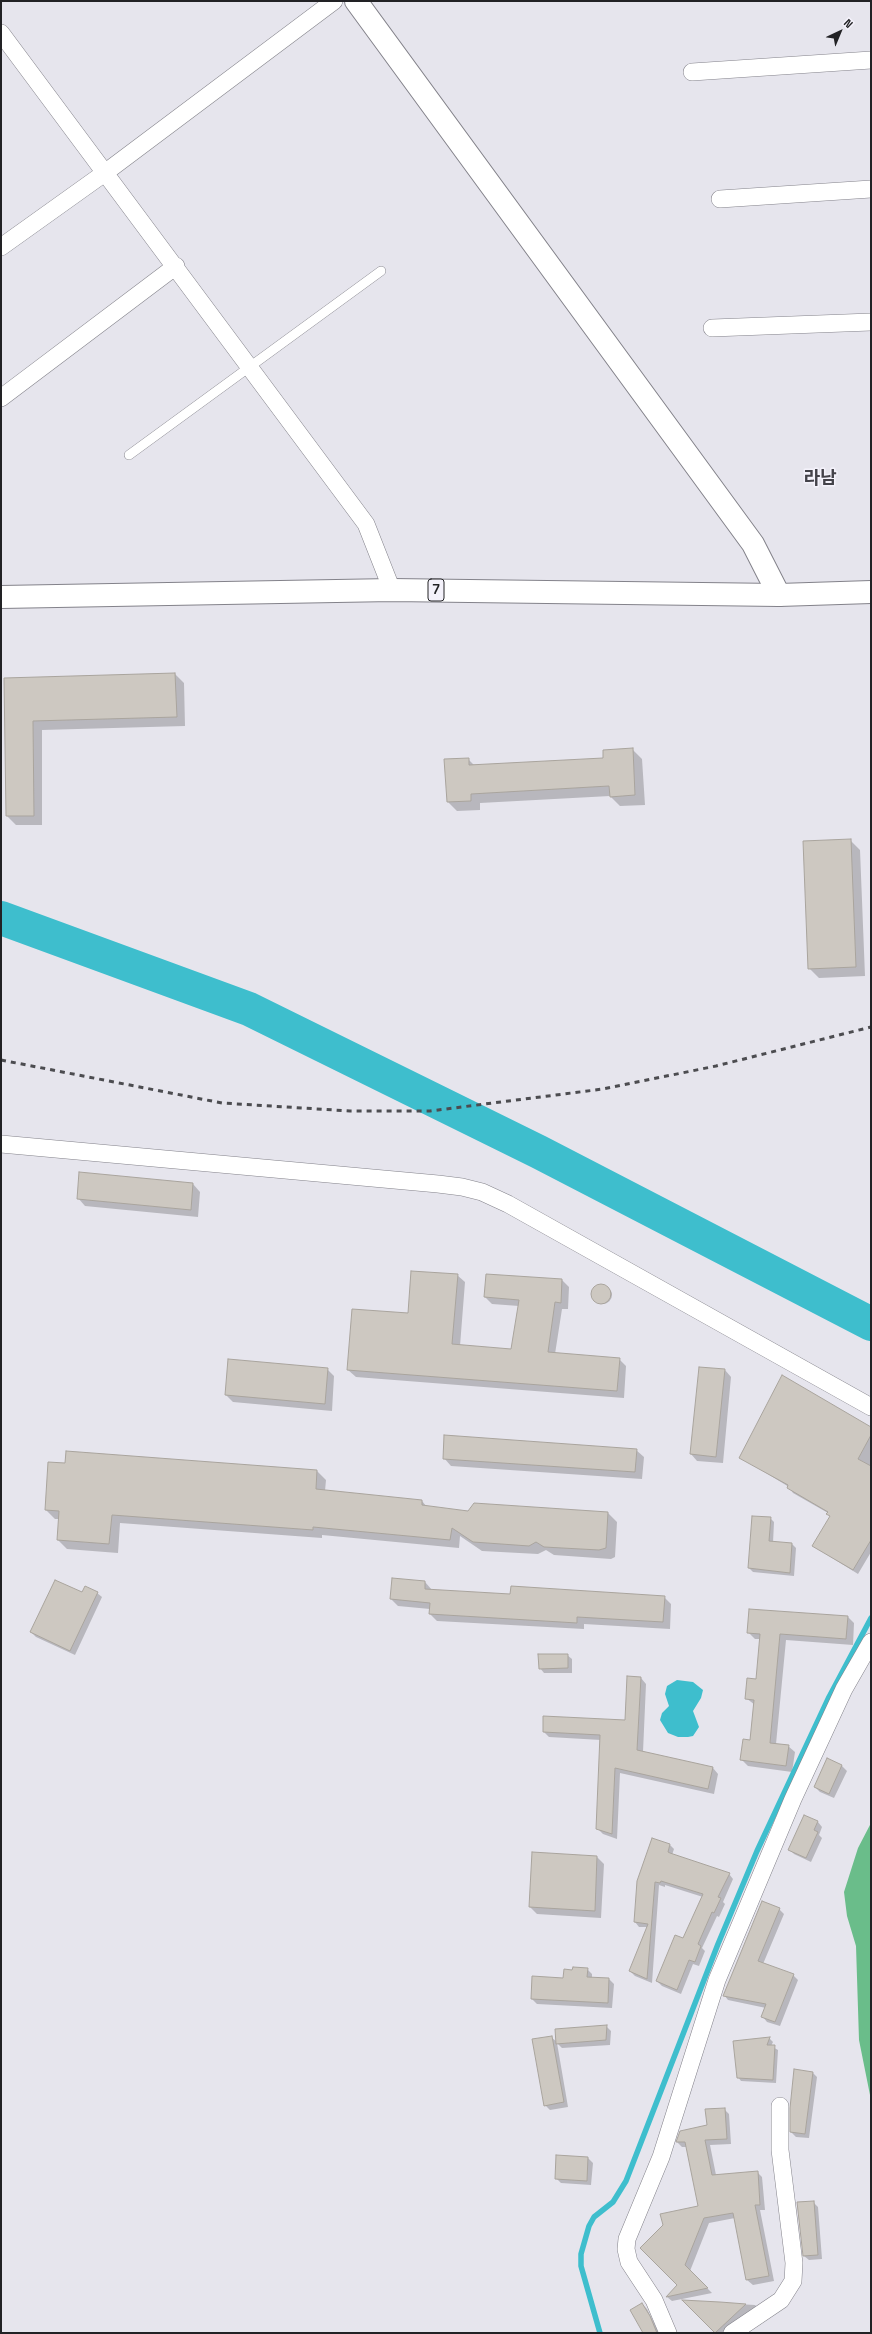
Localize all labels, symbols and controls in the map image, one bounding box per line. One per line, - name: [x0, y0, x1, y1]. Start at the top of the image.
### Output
- north arrow: [820, 12, 860, 52]
- text: N: [841, 16, 856, 31]
- district label: 라남: [803, 468, 837, 490]
- road number: 7: [428, 579, 444, 601]

